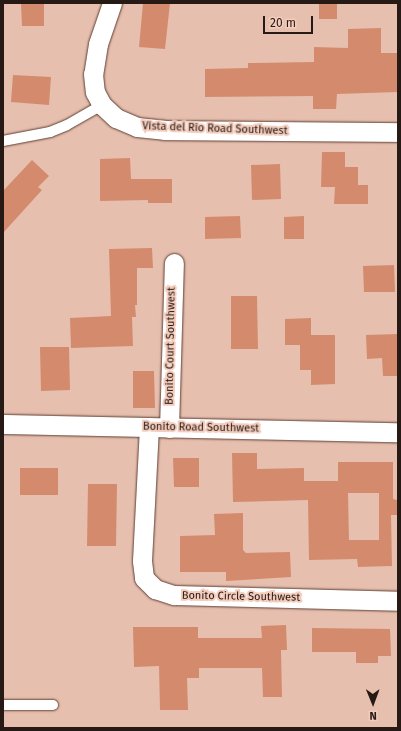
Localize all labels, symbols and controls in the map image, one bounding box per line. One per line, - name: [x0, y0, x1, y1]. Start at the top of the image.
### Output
- scale bar: [265, 8, 315, 34]
- text: 20 m: [270, 16, 296, 30]
- street label: Vista del Rio Road Southwest: [142, 120, 288, 138]
- street label: Bonito Court Southwest: [163, 287, 179, 405]
- street label: Bonito Road Southwest: [143, 420, 259, 436]
- street label: Bonito Circle Southwest: [182, 589, 300, 605]
- north arrow: [353, 683, 393, 723]
- text: N: [369, 709, 377, 722]

